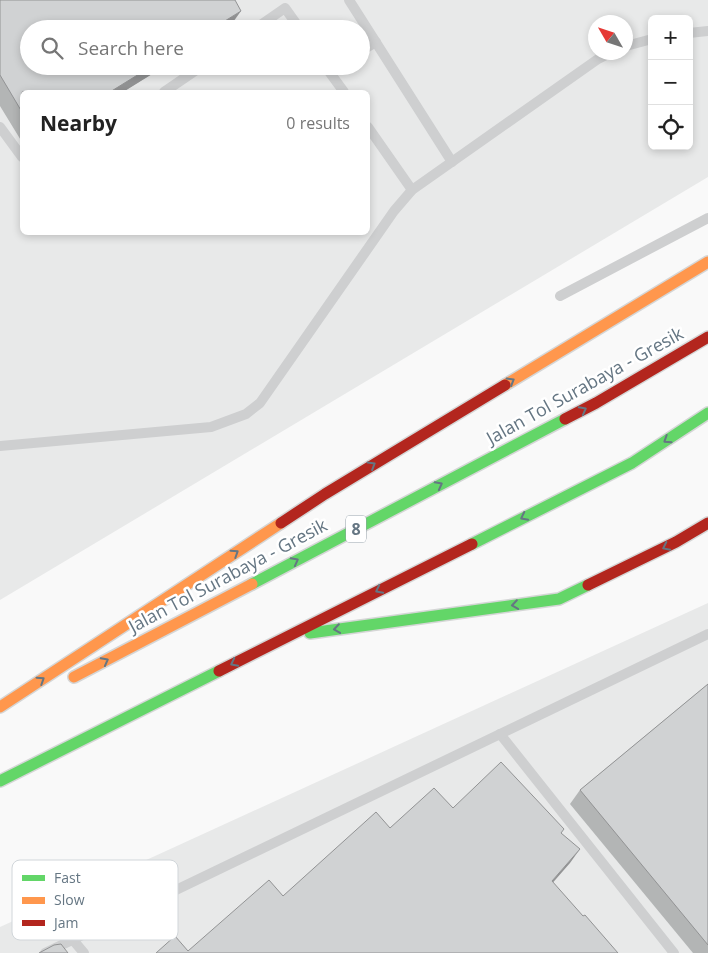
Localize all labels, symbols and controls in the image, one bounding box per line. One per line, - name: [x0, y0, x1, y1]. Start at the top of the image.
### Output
- north arrow: [588, 15, 633, 60]
- map controls: [648, 15, 693, 150]
- button: +: [648, 15, 693, 60]
- search box: [20, 20, 370, 75]
- icon: search: [38, 34, 66, 62]
- text: Search here: [78, 35, 184, 61]
- button: −: [648, 60, 693, 105]
- button: locate: [648, 105, 693, 150]
- text: Nearby: [40, 109, 117, 137]
- text: 0 results: [286, 112, 350, 134]
- street label: Jalan Tol Surabaya - Gresik: [480, 321, 688, 450]
- one-way arrow: [506, 378, 515, 388]
- one-way arrow: [578, 406, 587, 416]
- one-way arrow: [663, 434, 673, 443]
- one-way arrow: [367, 462, 376, 472]
- one-way arrow: [434, 481, 443, 491]
- one-way arrow: [520, 511, 529, 521]
- street label: Jalan Tol Surabaya - Gresik: [122, 512, 331, 639]
- road number: 8: [346, 516, 366, 542]
- one-way arrow: [662, 541, 671, 551]
- one-way arrow: [230, 550, 239, 559]
- one-way arrow: [290, 557, 299, 567]
- one-way arrow: [375, 584, 384, 594]
- one-way arrow: [511, 599, 520, 609]
- one-way arrow: [333, 623, 341, 634]
- one-way arrow: [100, 657, 109, 667]
- one-way arrow: [230, 657, 239, 668]
- one-way arrow: [35, 677, 44, 686]
- legend: [12, 860, 178, 940]
- text: Fast: [54, 868, 81, 887]
- text: Slow: [54, 890, 85, 909]
- text: Jam: [52, 913, 79, 932]

